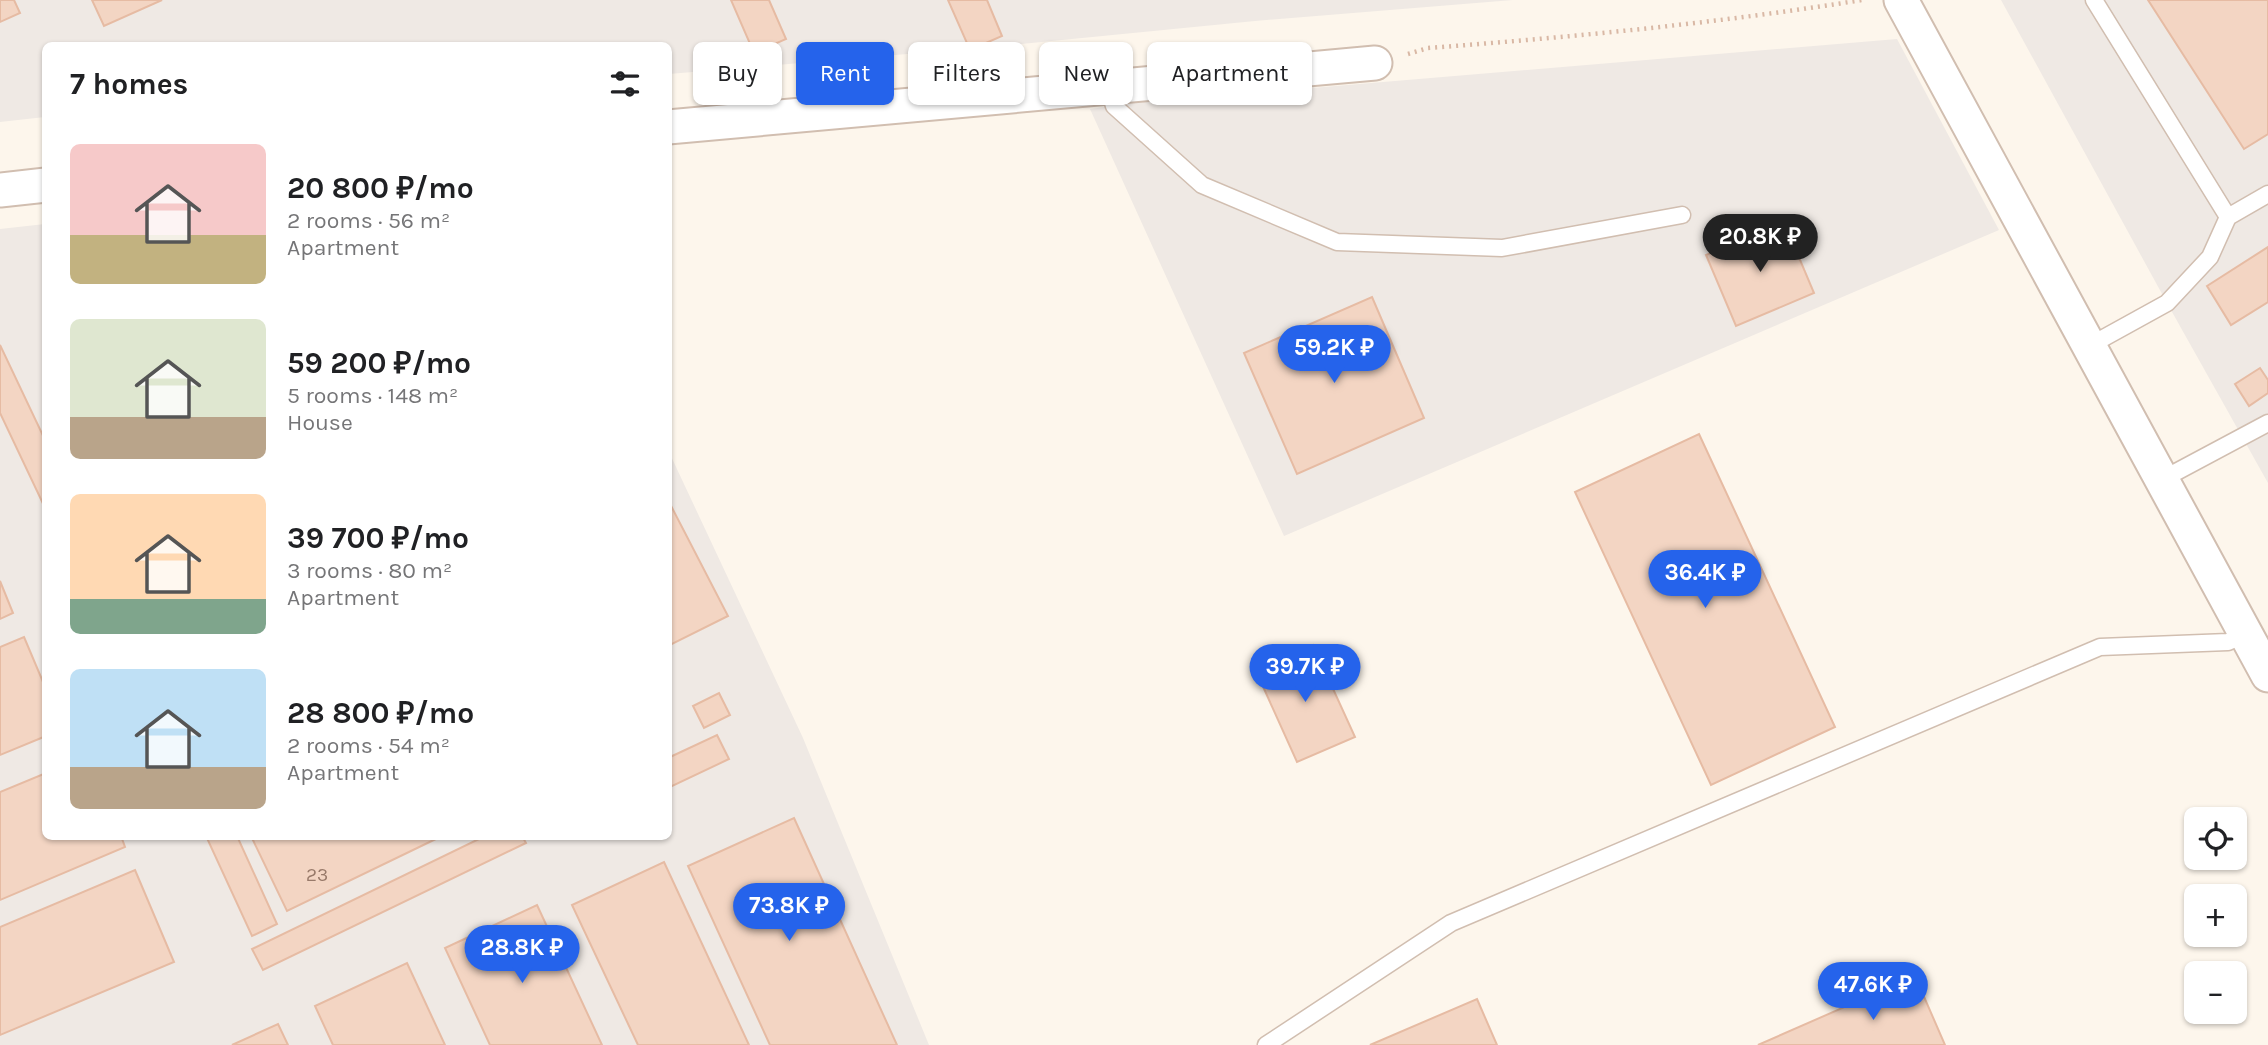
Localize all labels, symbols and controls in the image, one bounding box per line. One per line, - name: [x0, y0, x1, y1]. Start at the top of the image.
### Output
- chip: Buy: [693, 42, 782, 105]
- chip: Rent: [796, 42, 894, 105]
- chip: Filters: [908, 42, 1025, 105]
- chip: New: [1039, 42, 1133, 105]
- chip: Apartment: [1147, 42, 1312, 105]
- icon: filters: [606, 65, 644, 103]
- text: 7 homes: [70, 66, 188, 102]
- text: 20 800 ₽/mo: [287, 170, 474, 206]
- icon: home: [126, 172, 210, 256]
- text: 2 rooms · 56 m²: [287, 207, 450, 234]
- pin: 20.8K ₽: [1695, 215, 1825, 274]
- text: 20.8K ₽: [1719, 223, 1801, 250]
- text: Apartment: [287, 234, 399, 261]
- pin: 59.2K ₽: [1269, 326, 1399, 385]
- text: 59.2K ₽: [1294, 334, 1374, 361]
- text: 59 200 ₽/mo: [287, 345, 471, 381]
- icon: home: [126, 347, 210, 431]
- text: 5 rooms · 148 m²: [287, 382, 458, 409]
- text: House: [287, 409, 353, 436]
- text: 39 700 ₽/mo: [287, 520, 469, 556]
- icon: home: [126, 522, 210, 606]
- pin: 36.4K ₽: [1640, 550, 1770, 610]
- text: 3 rooms · 80 m²: [287, 557, 452, 584]
- text: 36.4K ₽: [1664, 559, 1746, 586]
- text: Apartment: [287, 584, 399, 611]
- pin: 39.7K ₽: [1240, 644, 1370, 704]
- text: 39.7K ₽: [1266, 653, 1344, 680]
- text: 28 800 ₽/mo: [287, 695, 474, 731]
- icon: home: [126, 697, 210, 781]
- text: 2 rooms · 54 m²: [287, 732, 450, 759]
- text: Apartment: [287, 759, 399, 786]
- map controls: [2184, 807, 2247, 1024]
- button: locate: [2184, 807, 2247, 870]
- house number: 23: [306, 864, 328, 886]
- pin: 73.8K ₽: [724, 884, 854, 943]
- button: +: [2184, 884, 2247, 947]
- text: 73.8K ₽: [749, 892, 829, 919]
- pin: 28.8K ₽: [457, 926, 587, 985]
- text: 28.8K ₽: [481, 934, 563, 961]
- button: −: [2184, 961, 2247, 1024]
- pin: 47.6K ₽: [1808, 962, 1938, 1022]
- text: 47.6K ₽: [1834, 971, 1912, 998]

